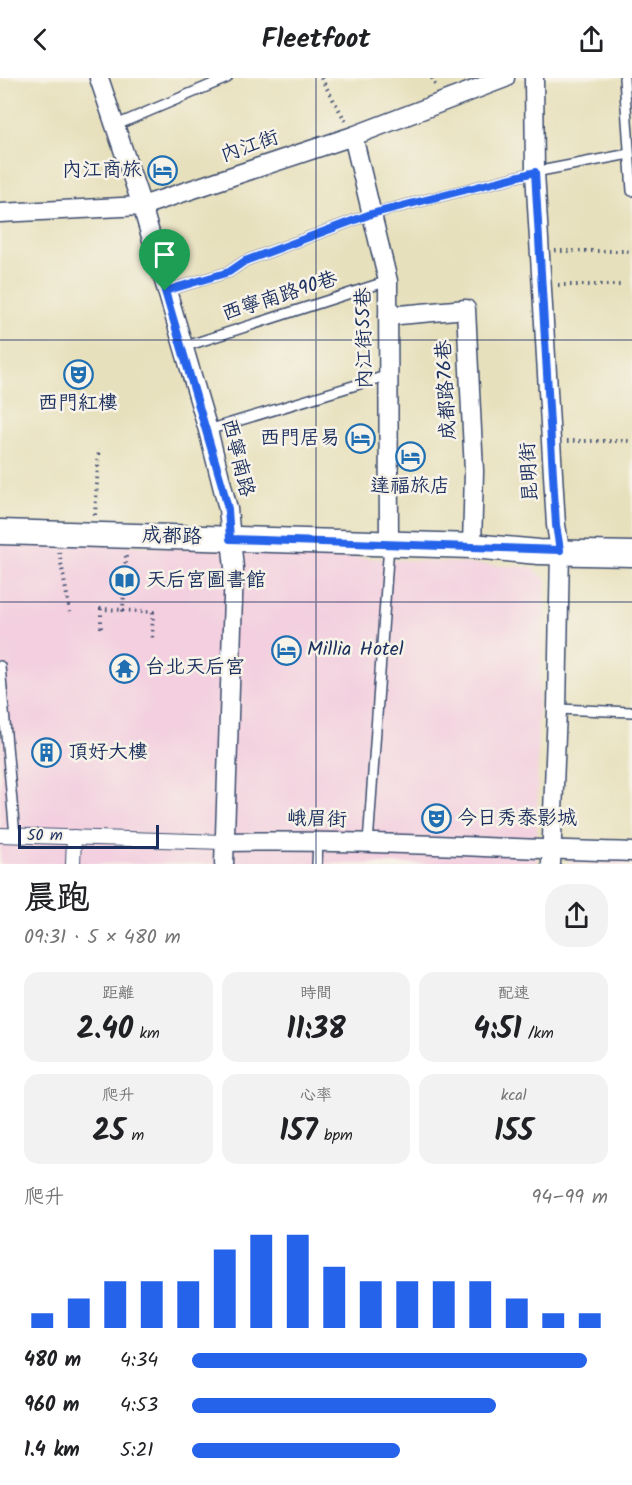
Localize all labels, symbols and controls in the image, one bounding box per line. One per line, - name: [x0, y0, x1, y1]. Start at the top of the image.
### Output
- text: Fleetfoot: [262, 18, 370, 61]
- icon: back: [24, 23, 57, 56]
- icon: share: [575, 23, 608, 56]
- street label: 內江街: [216, 122, 284, 172]
- place label: 內江商旅: [62, 155, 142, 187]
- hotel icon: 內江商旅: [147, 155, 179, 187]
- pin: [139, 229, 190, 291]
- icon: arrive: [148, 238, 181, 271]
- street label: 西寧南路90巷: [218, 263, 343, 331]
- street label: 內江街55巷: [348, 286, 382, 389]
- street label: 成都路76巷: [428, 338, 466, 441]
- theatre icon: 西門紅樓: [62, 358, 94, 390]
- place label: 西門紅樓: [38, 388, 118, 420]
- street label: 西寧南路: [212, 415, 262, 502]
- place label: 西門居易: [260, 423, 340, 455]
- hotel icon: 西門居易: [345, 423, 377, 455]
- hotel icon: 達福旅店: [394, 441, 426, 473]
- street label: 昆明街: [512, 441, 548, 503]
- place label: 達福旅店: [370, 471, 450, 503]
- street label: 成都路: [141, 520, 204, 554]
- library icon: 天后宮圖書館: [109, 565, 141, 597]
- place label: 天后宮圖書館: [146, 565, 266, 597]
- hotel icon: Millia Hotel: [270, 634, 302, 666]
- place label: Millia Hotel: [307, 634, 404, 666]
- temple icon: 台北天后宮: [108, 652, 140, 684]
- place label: 台北天后宮: [145, 652, 245, 684]
- building icon: 頂好大樓: [31, 737, 63, 769]
- place label: 頂好大樓: [68, 737, 148, 769]
- street label: 峨眉街: [286, 803, 348, 837]
- theatre icon: 今日秀泰影城: [420, 803, 452, 835]
- place label: 今日秀泰影城: [457, 803, 577, 835]
- scale bar: [18, 822, 159, 850]
- text: 50 m: [27, 823, 63, 848]
- text: 晨跑: [24, 873, 90, 926]
- button: share: [545, 884, 608, 947]
- text: 09:31 · 5 × 480 m: [24, 922, 181, 954]
- text: 距離: [102, 981, 134, 1006]
- text: 時間: [300, 981, 332, 1006]
- text: 配速: [498, 981, 530, 1006]
- text: 2.40: [77, 1006, 133, 1054]
- text: 11:38: [286, 1006, 346, 1054]
- text: 4:51: [474, 1006, 521, 1054]
- text: km: [133, 1021, 160, 1046]
- text: /km: [521, 1021, 554, 1046]
- text: 爬升: [102, 1083, 134, 1108]
- text: 心率: [300, 1083, 332, 1108]
- text: kcal: [501, 1083, 527, 1108]
- text: 25: [92, 1108, 125, 1156]
- text: 157: [279, 1108, 318, 1156]
- text: 155: [494, 1108, 533, 1156]
- text: m: [125, 1123, 144, 1148]
- text: bpm: [318, 1123, 353, 1148]
- text: 爬升: [24, 1182, 64, 1214]
- text: 94–99 m: [532, 1182, 608, 1214]
- text: 480 m: [24, 1345, 81, 1377]
- text: 4:34: [120, 1345, 158, 1377]
- text: 960 m: [24, 1390, 79, 1422]
- text: 4:53: [120, 1390, 158, 1422]
- text: 1.4 km: [24, 1435, 80, 1467]
- text: 5:21: [120, 1435, 154, 1467]

